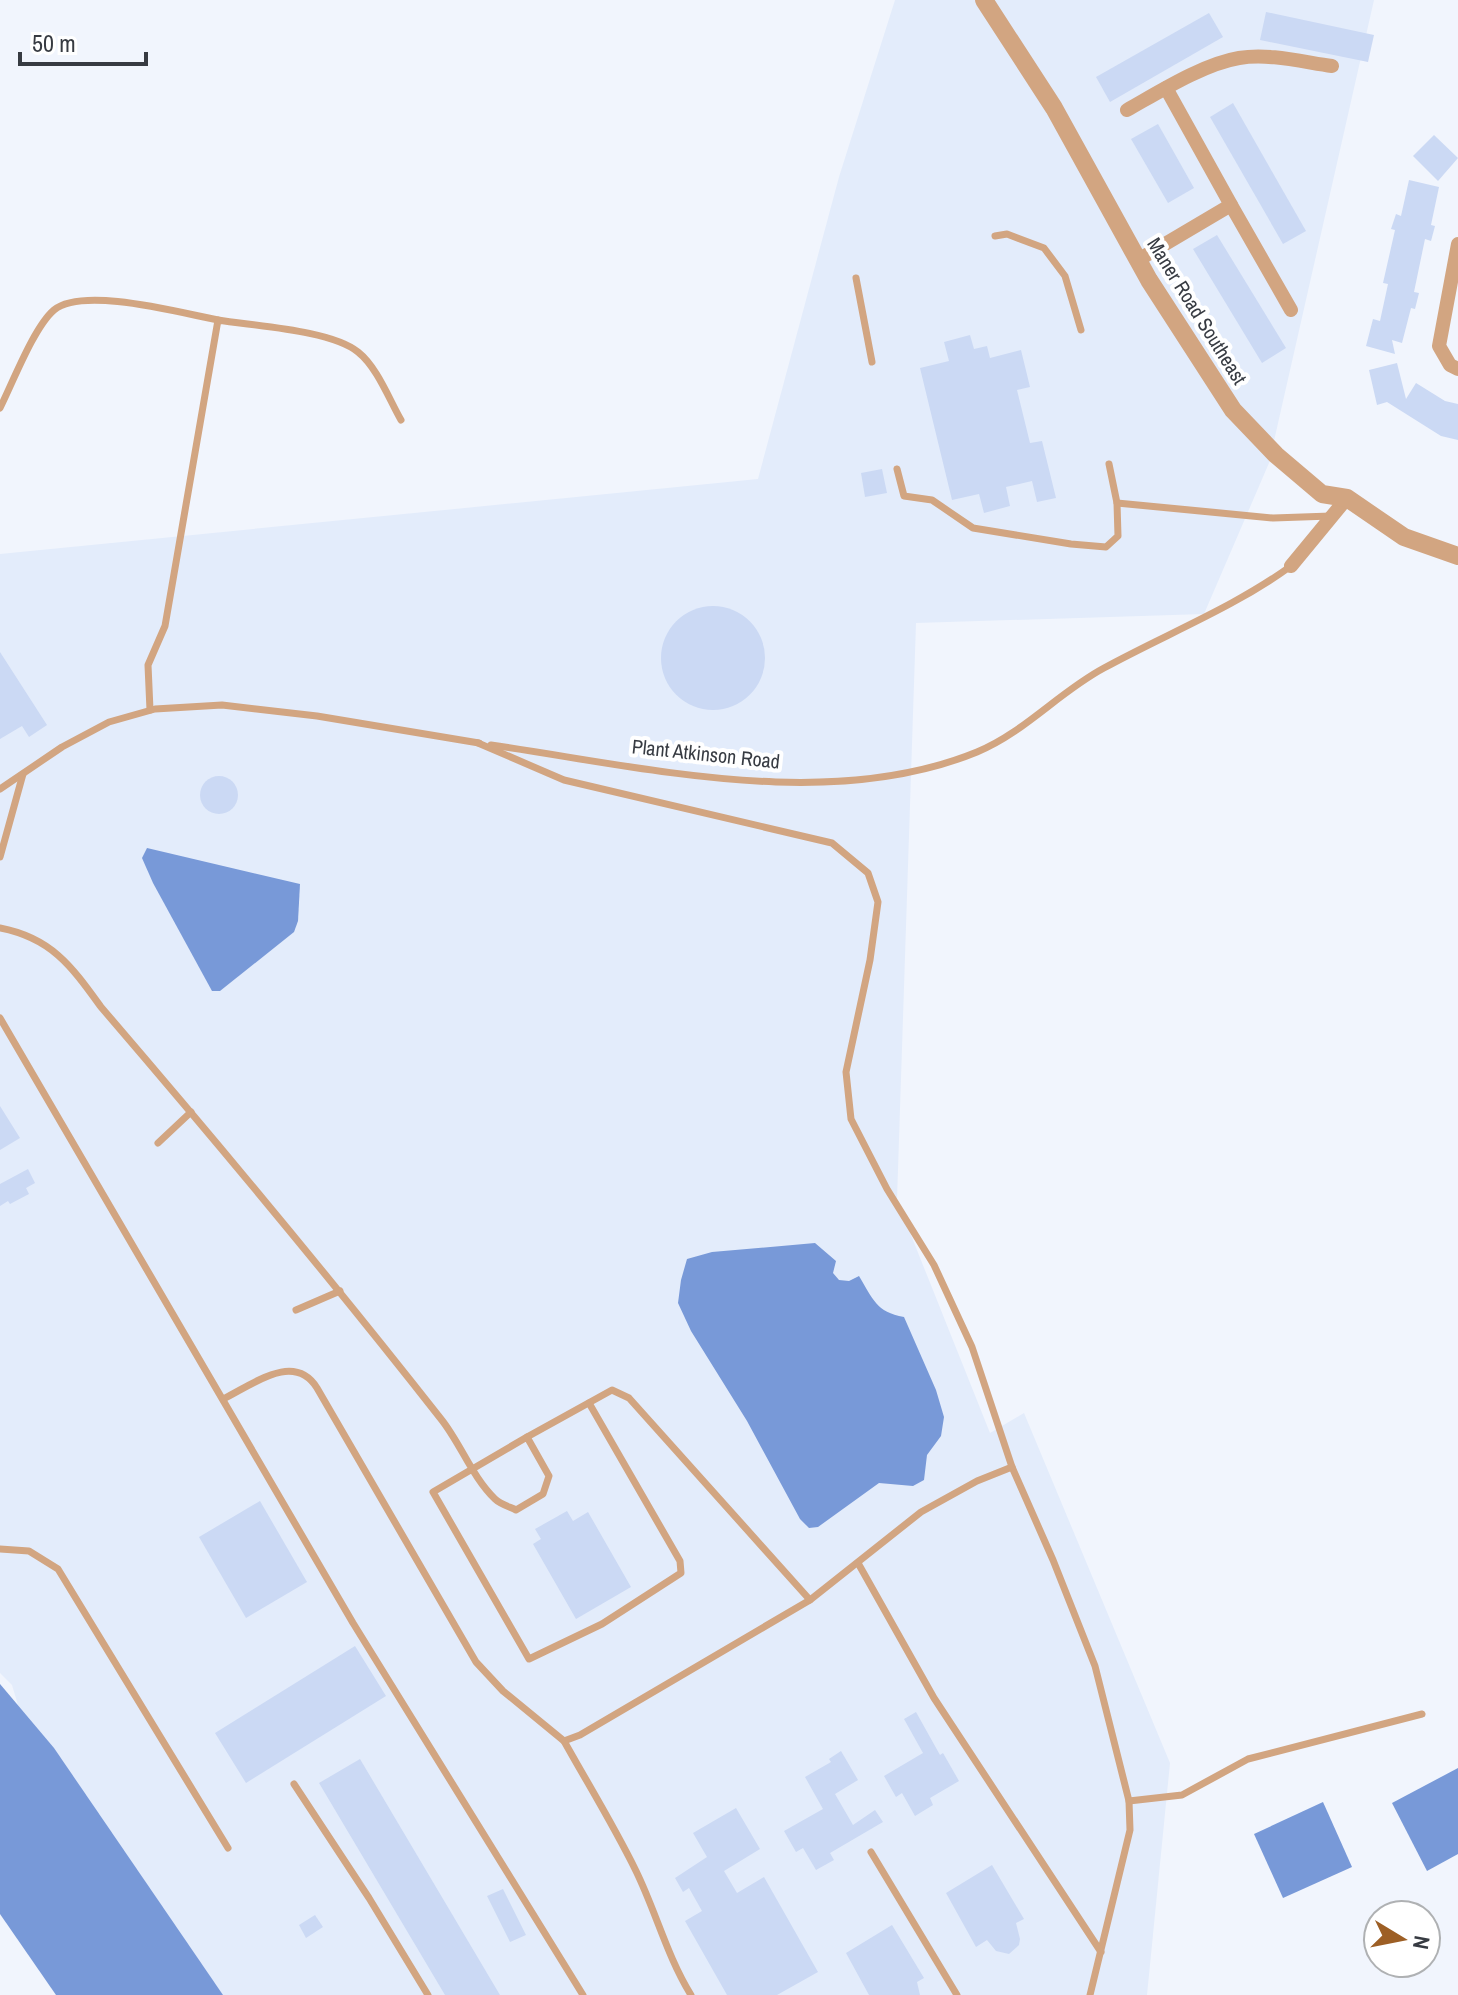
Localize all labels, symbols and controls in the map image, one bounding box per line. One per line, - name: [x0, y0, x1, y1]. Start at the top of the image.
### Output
- scale bar: [20, 16, 146, 66]
- text: 50 m: [32, 27, 76, 59]
- street label: Maner Road Southeast: [1141, 232, 1254, 390]
- street label: Plant Atkinson Road: [631, 732, 781, 775]
- north arrow: [1362, 1899, 1442, 1979]
- text: N: [1406, 1933, 1438, 1951]

